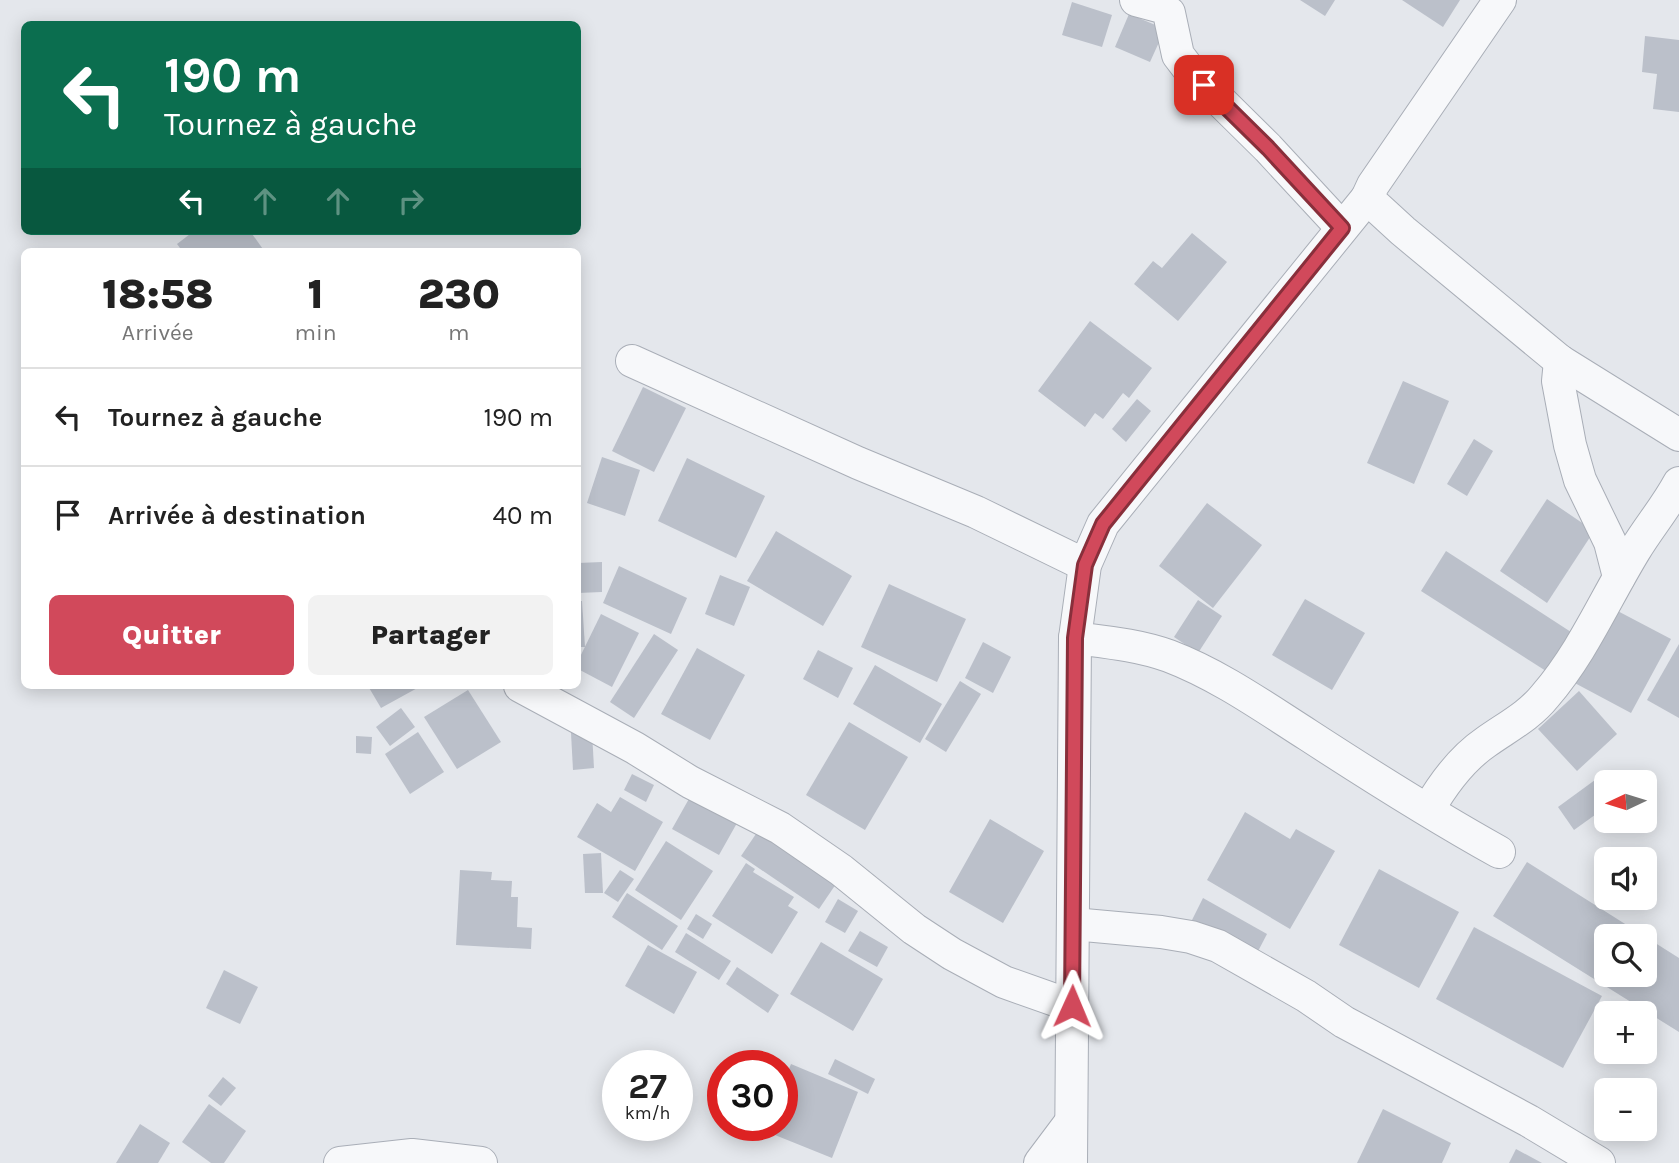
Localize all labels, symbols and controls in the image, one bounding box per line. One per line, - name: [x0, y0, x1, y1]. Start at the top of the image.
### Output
- text: 190 m: [164, 47, 301, 104]
- icon: left: [49, 49, 140, 140]
- pin: [1174, 55, 1234, 115]
- icon: arrive: [1185, 66, 1223, 104]
- text: Tournez à gauche: [164, 106, 417, 143]
- icon: left: [173, 182, 211, 220]
- icon: ahead: [246, 182, 284, 220]
- icon: ahead: [319, 182, 357, 220]
- icon: right: [392, 182, 430, 220]
- text: 18:58: [102, 269, 213, 319]
- text: 1: [308, 269, 324, 319]
- text: 230: [418, 269, 500, 319]
- text: Arrivée: [122, 319, 194, 346]
- text: min: [294, 319, 337, 346]
- text: m: [448, 319, 470, 346]
- icon: left: [49, 398, 87, 436]
- text: Tournez à gauche: [108, 402, 322, 433]
- text: 190 m: [483, 402, 553, 433]
- icon: arrive: [49, 496, 87, 534]
- text: Arrivée à destination: [108, 500, 366, 531]
- text: 40 m: [493, 500, 553, 531]
- button: Quitter: [49, 595, 294, 675]
- button: Partager: [308, 595, 553, 675]
- north arrow: [1594, 770, 1657, 833]
- map controls: [1594, 770, 1657, 1141]
- button: sound: [1594, 847, 1657, 910]
- button: search: [1594, 924, 1657, 987]
- position arrow: [1035, 969, 1109, 1043]
- button: +: [1594, 1001, 1657, 1064]
- speed limit sign: 30: [707, 1050, 798, 1141]
- text: 27: [628, 1066, 667, 1107]
- button: −: [1594, 1078, 1657, 1141]
- text: km/h: [625, 1102, 670, 1124]

